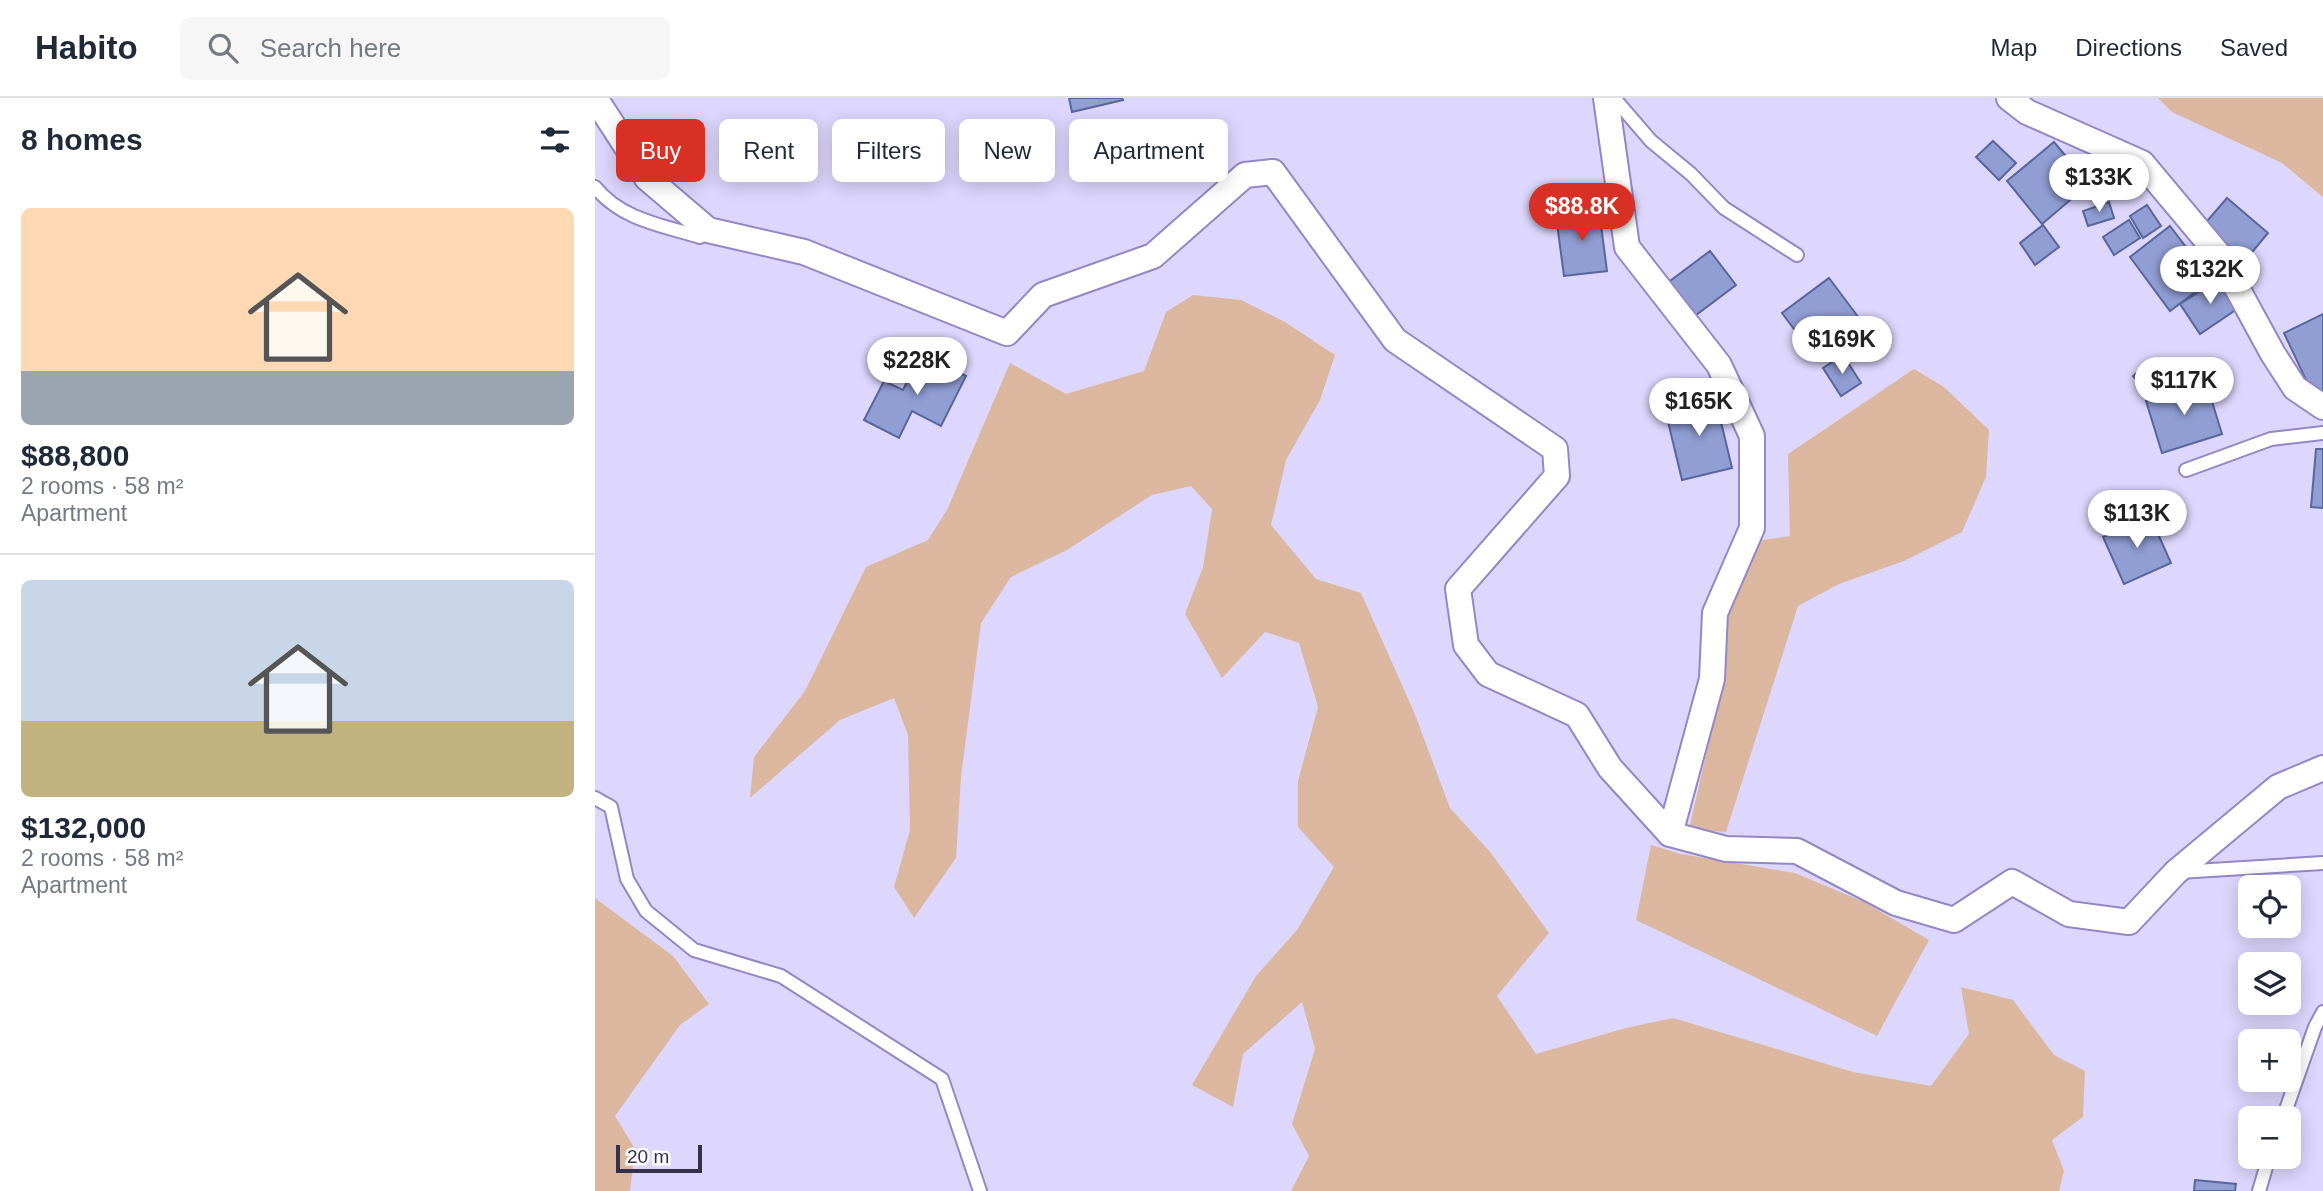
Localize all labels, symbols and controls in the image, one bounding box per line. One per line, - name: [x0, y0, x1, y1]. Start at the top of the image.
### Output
- search box: [180, 17, 670, 80]
- text: Habito: [35, 29, 138, 66]
- icon: search: [204, 29, 242, 67]
- text: Search here: [260, 33, 401, 63]
- text: Map: [1991, 34, 2037, 61]
- text: Directions: [2075, 34, 2182, 61]
- text: Saved: [2220, 34, 2288, 61]
- chip: Buy: [616, 119, 705, 182]
- chip: Rent: [719, 119, 818, 182]
- chip: Filters: [832, 119, 945, 182]
- chip: New: [959, 119, 1055, 182]
- chip: Apartment: [1069, 119, 1228, 182]
- icon: filters: [536, 121, 574, 159]
- text: 8 homes: [21, 123, 143, 156]
- pin: $133K: [2050, 155, 2148, 214]
- text: $133K: [2065, 164, 2133, 190]
- pin: $88.8K: [1525, 184, 1639, 243]
- text: $88.8K: [1545, 193, 1619, 219]
- pin: $132K: [2161, 246, 2259, 306]
- icon: home: [235, 254, 361, 380]
- text: $132K: [2176, 256, 2244, 282]
- pin: $169K: [1793, 316, 1891, 376]
- text: $169K: [1808, 326, 1876, 352]
- pin: $228K: [868, 338, 966, 397]
- text: $228K: [883, 347, 951, 373]
- pin: $117K: [2135, 358, 2233, 417]
- text: $117K: [2151, 367, 2217, 393]
- pin: $165K: [1650, 378, 1748, 438]
- text: $165K: [1665, 388, 1733, 414]
- text: $88,800: [21, 439, 129, 472]
- text: 2 rooms · 58 m²: [21, 473, 183, 499]
- pin: $113K: [2088, 490, 2186, 550]
- text: Apartment: [21, 500, 127, 526]
- text: $113K: [2104, 500, 2170, 526]
- icon: home: [235, 626, 361, 752]
- text: $132,000: [21, 811, 146, 844]
- text: 2 rooms · 58 m²: [21, 845, 183, 871]
- text: Apartment: [21, 872, 127, 898]
- map controls: [2238, 875, 2301, 1169]
- button: locate: [2238, 875, 2301, 938]
- button: layers: [2238, 952, 2301, 1015]
- button: +: [2238, 1029, 2301, 1092]
- button: −: [2238, 1106, 2301, 1169]
- scale bar: [616, 1142, 702, 1174]
- text: 20 m: [627, 1146, 669, 1167]

